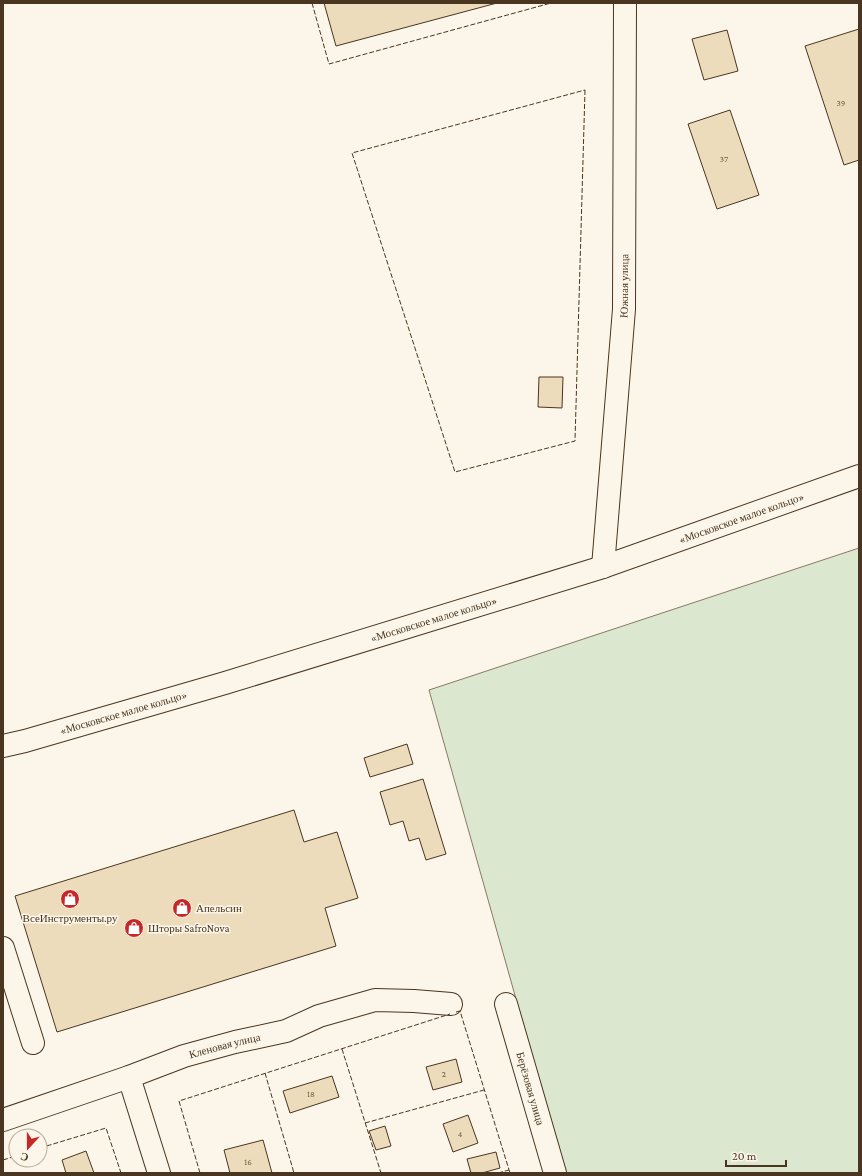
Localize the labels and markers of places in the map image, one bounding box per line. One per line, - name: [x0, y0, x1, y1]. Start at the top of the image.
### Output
- shop icon: ВсеИнструменты.ру: [59, 888, 81, 910]
- shop icon: Апельсин: [171, 897, 193, 919]
- place label: Апельсин: [196, 902, 242, 914]
- place label: ВсеИнструменты.ру: [23, 912, 118, 924]
- shop icon: Шторы SafroNova: [123, 917, 145, 939]
- place label: Шторы SafroNova: [148, 922, 230, 934]

